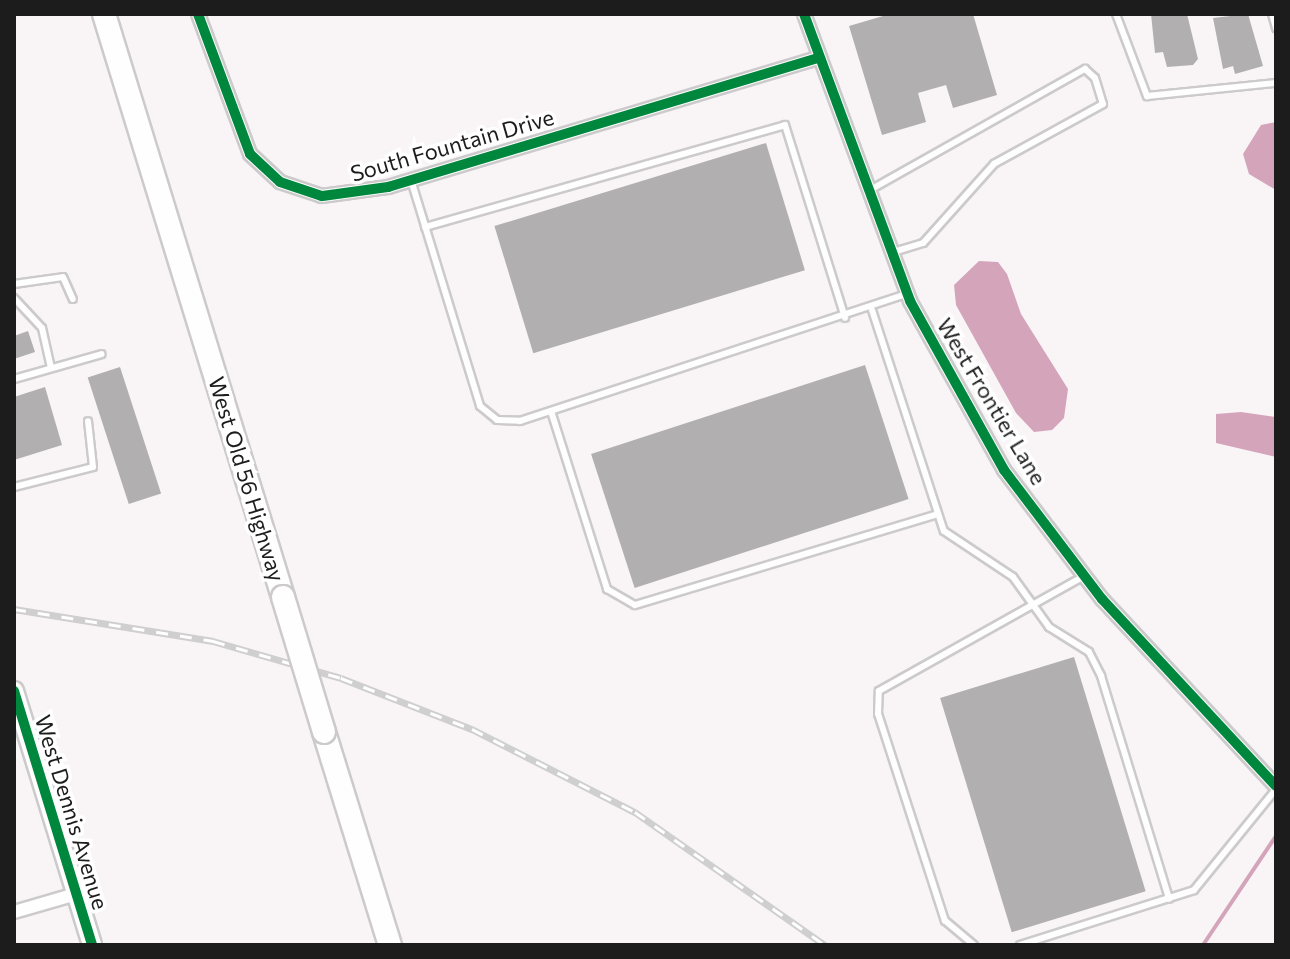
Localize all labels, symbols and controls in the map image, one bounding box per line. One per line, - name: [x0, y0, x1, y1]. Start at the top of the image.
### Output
- street label: South Fountain Drive: [347, 103, 557, 187]
- street label: West Frontier Lane: [932, 313, 1052, 489]
- street label: West Old 56 Highway: [203, 373, 291, 585]
- street label: West Dennis Avenue: [30, 712, 114, 912]

